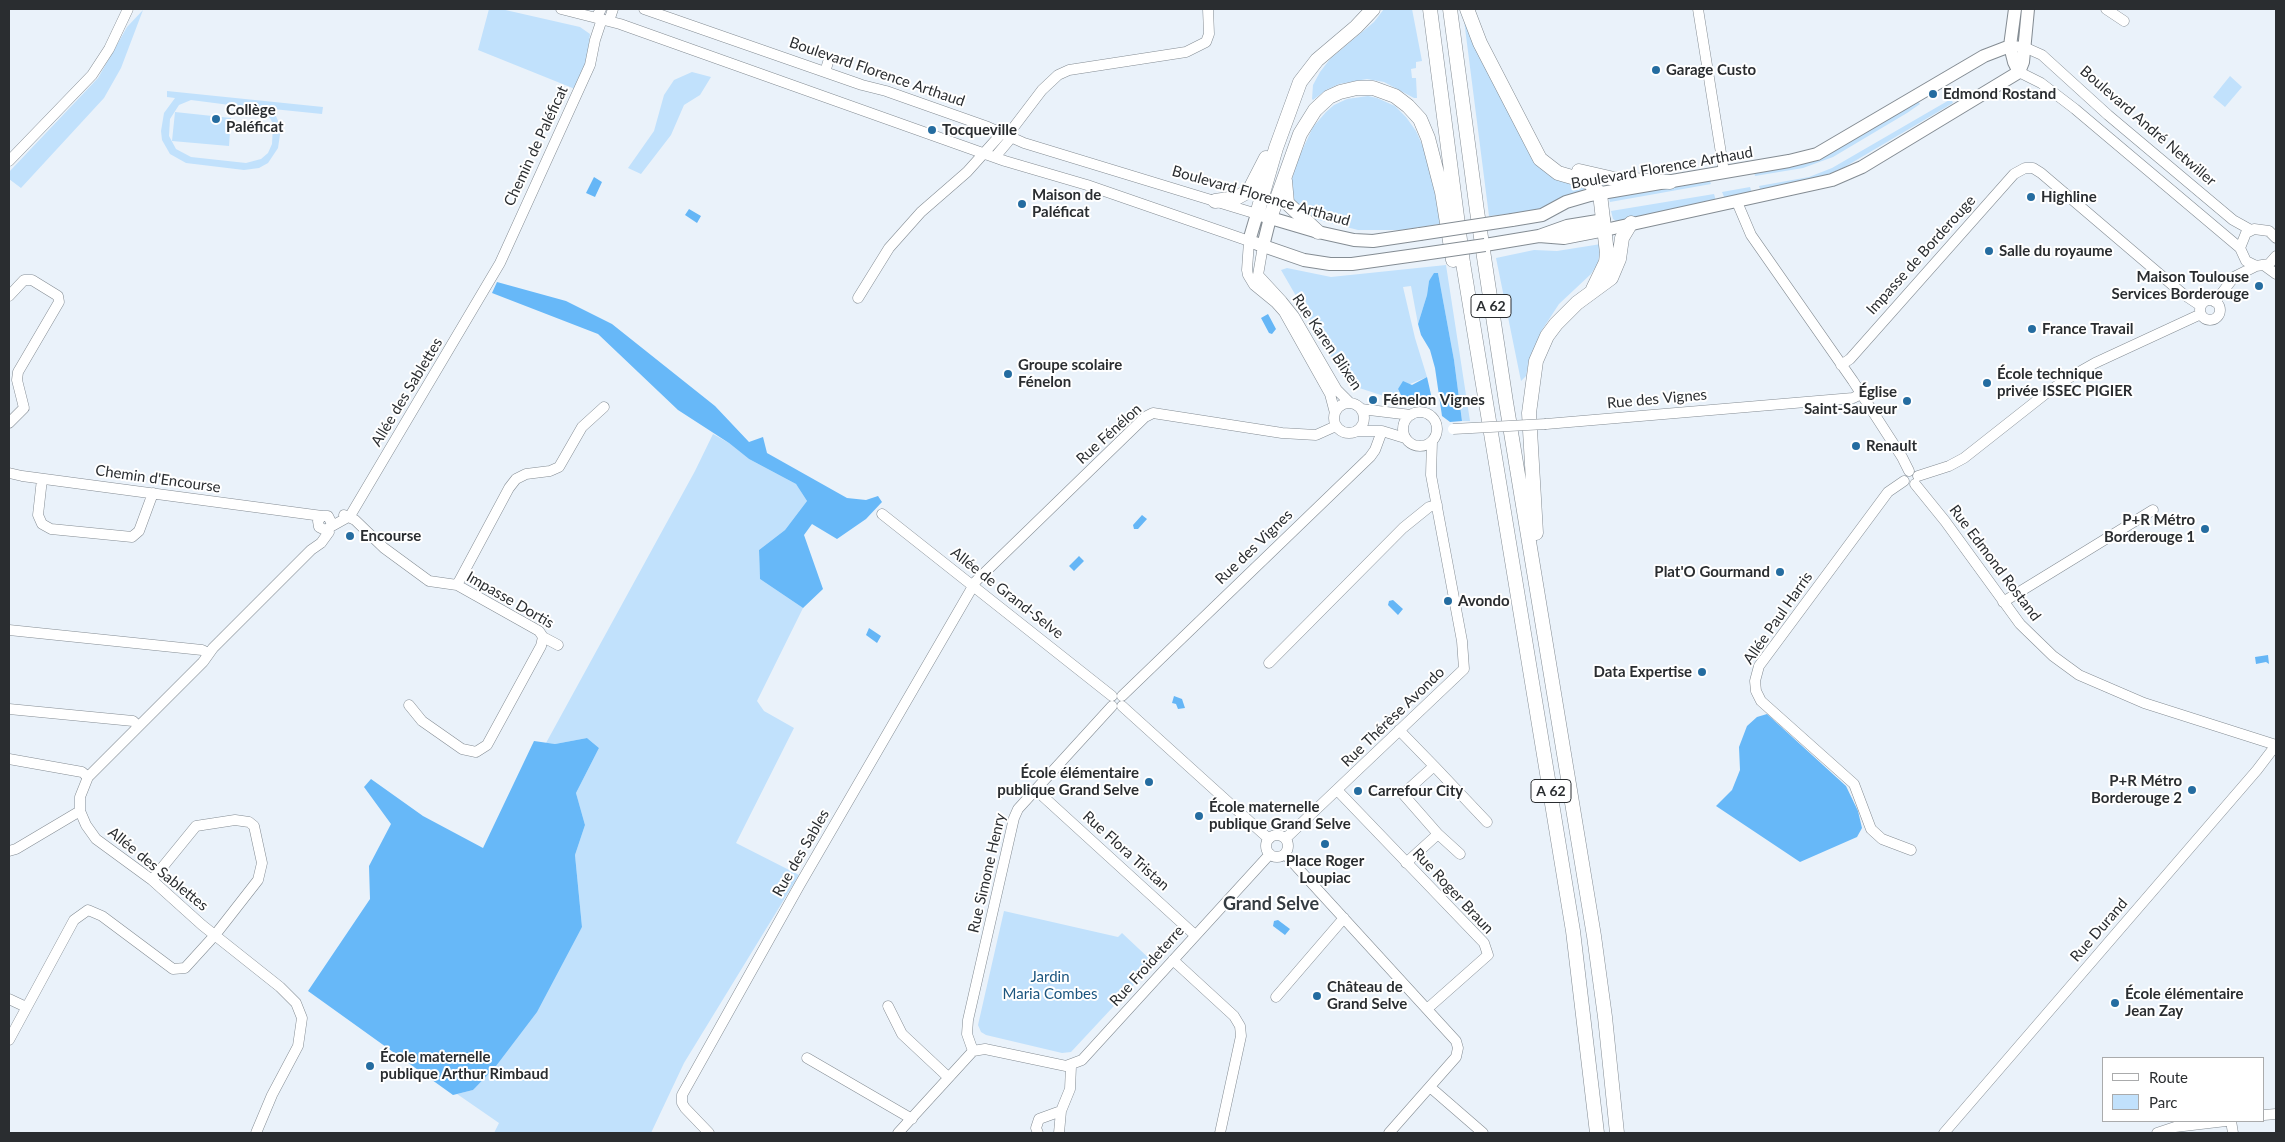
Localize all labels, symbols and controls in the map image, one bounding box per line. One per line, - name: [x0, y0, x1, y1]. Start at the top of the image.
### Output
- street label: Boulevard Florence Arthaud: [787, 33, 967, 111]
- place label: Garage Custo: [1666, 61, 1756, 79]
- street label: Boulevard André Netwiller: [2076, 62, 2220, 190]
- marker: Garage Custo: [1650, 64, 1662, 76]
- street label: Chemin de Paléficat: [500, 83, 572, 209]
- place label: Edmond Rostand: [1943, 85, 2056, 103]
- marker: Edmond Rostand: [1927, 88, 1939, 100]
- place label: Collège Paléficat: [226, 101, 284, 136]
- marker: Collège Paléficat: [210, 113, 222, 125]
- place label: Tocqueville: [942, 121, 1017, 139]
- marker: Tocqueville: [926, 124, 938, 136]
- street label: Boulevard Florence Arthaud: [1570, 143, 1754, 193]
- street label: Boulevard Florence Arthaud: [1170, 162, 1352, 230]
- place label: Maison de Paléficat: [1032, 186, 1101, 221]
- place label: Highline: [2041, 188, 2097, 206]
- marker: Highline: [2025, 191, 2037, 203]
- street label: Impasse de Borderouge: [1863, 192, 1979, 318]
- marker: Maison de Paléficat: [1016, 198, 1028, 210]
- place label: Salle du royaume: [1999, 242, 2113, 260]
- marker: Salle du royaume: [1983, 245, 1995, 257]
- place label: Maison Toulouse Services Borderouge: [2112, 268, 2249, 303]
- marker: Maison Toulouse Services Borderouge: [2253, 280, 2265, 292]
- street label: Rue Karen Blixen: [1288, 291, 1366, 393]
- road number: A 62: [1471, 294, 1511, 318]
- place label: France Travail: [2042, 320, 2133, 338]
- marker: France Travail: [2026, 323, 2038, 335]
- street label: Allée des Sablettes: [367, 334, 447, 450]
- place label: Groupe scolaire Fénelon: [1018, 356, 1122, 391]
- place label: École technique privée ISSEC PIGIER: [1997, 365, 2132, 400]
- marker: Groupe scolaire Fénelon: [1002, 368, 1014, 380]
- marker: École technique privée ISSEC PIGIER: [1981, 377, 1993, 389]
- place label: Église Saint-Sauveur: [1804, 383, 1897, 418]
- street label: Rue des Vignes: [1606, 386, 1708, 412]
- place label: Fénelon Vignes: [1383, 391, 1485, 409]
- marker: Fénelon Vignes: [1367, 394, 1379, 406]
- marker: Église Saint-Sauveur: [1901, 395, 1913, 407]
- street label: Rue Fénélon: [1073, 400, 1145, 468]
- place label: Renault: [1866, 437, 1917, 455]
- marker: Renault: [1850, 440, 1862, 452]
- street label: Chemin d'Encourse: [94, 461, 222, 497]
- street label: Rue Edmond Rostand: [1945, 501, 2045, 625]
- street label: Rue des Vignes: [1212, 506, 1296, 588]
- place label: P+R Métro Borderouge 1: [2104, 511, 2195, 546]
- marker: P+R Métro Borderouge 1: [2199, 523, 2211, 535]
- place label: Encourse: [360, 527, 421, 545]
- marker: Encourse: [344, 530, 356, 542]
- street label: Allée de Grand-Selve: [947, 543, 1067, 643]
- place label: Plat'O Gourmand: [1654, 563, 1770, 581]
- marker: Plat'O Gourmand: [1774, 566, 1786, 578]
- street label: Impasse Dortis: [463, 568, 557, 632]
- street label: Allée Paul Harris: [1739, 568, 1817, 668]
- place label: Avondo: [1458, 592, 1510, 610]
- marker: Avondo: [1442, 595, 1454, 607]
- street label: Rue Thérèse Avondo: [1338, 663, 1448, 771]
- place label: Data Expertise: [1594, 663, 1692, 681]
- marker: Data Expertise: [1696, 666, 1708, 678]
- place label: École élémentaire publique Grand Selve: [997, 764, 1139, 799]
- place label: P+R Métro Borderouge 2: [2091, 772, 2182, 807]
- marker: École élémentaire publique Grand Selve: [1143, 776, 1155, 788]
- road number: A 62: [1531, 779, 1571, 802]
- place label: Carrefour City: [1368, 782, 1463, 800]
- marker: P+R Métro Borderouge 2: [2186, 784, 2198, 796]
- marker: Carrefour City: [1352, 785, 1364, 797]
- place label: École maternelle publique Grand Selve: [1209, 798, 1351, 833]
- street label: Rue des Sables: [769, 806, 833, 900]
- street label: Rue Flora Tristan: [1079, 807, 1173, 895]
- marker: École maternelle publique Grand Selve: [1193, 810, 1205, 822]
- street label: Rue Simone Henry: [964, 811, 1010, 935]
- street label: Allée des Sablettes: [104, 823, 212, 915]
- marker: Place Roger Loupiac: [1319, 838, 1331, 850]
- street label: Rue Roger Braun: [1409, 844, 1497, 938]
- place label: Place Roger Loupiac: [1286, 852, 1364, 887]
- district label: Grand Selve: [1223, 893, 1319, 915]
- street label: Rue Durand: [2066, 895, 2132, 965]
- street label: Rue Froideterre: [1106, 922, 1188, 1010]
- park label: Jardin Maria Combes: [1002, 968, 1098, 1003]
- place label: Château de Grand Selve: [1327, 978, 1407, 1013]
- place label: École élémentaire Jean Zay: [2125, 985, 2243, 1020]
- marker: Château de Grand Selve: [1311, 990, 1323, 1002]
- marker: École élémentaire Jean Zay: [2109, 997, 2121, 1009]
- place label: École maternelle publique Arthur Rimbaud: [380, 1048, 548, 1083]
- legend: [2102, 1057, 2265, 1122]
- marker: École maternelle publique Arthur Rimbaud: [364, 1060, 376, 1072]
- text: Route: [2149, 1068, 2188, 1086]
- text: Parc: [2149, 1093, 2178, 1111]

